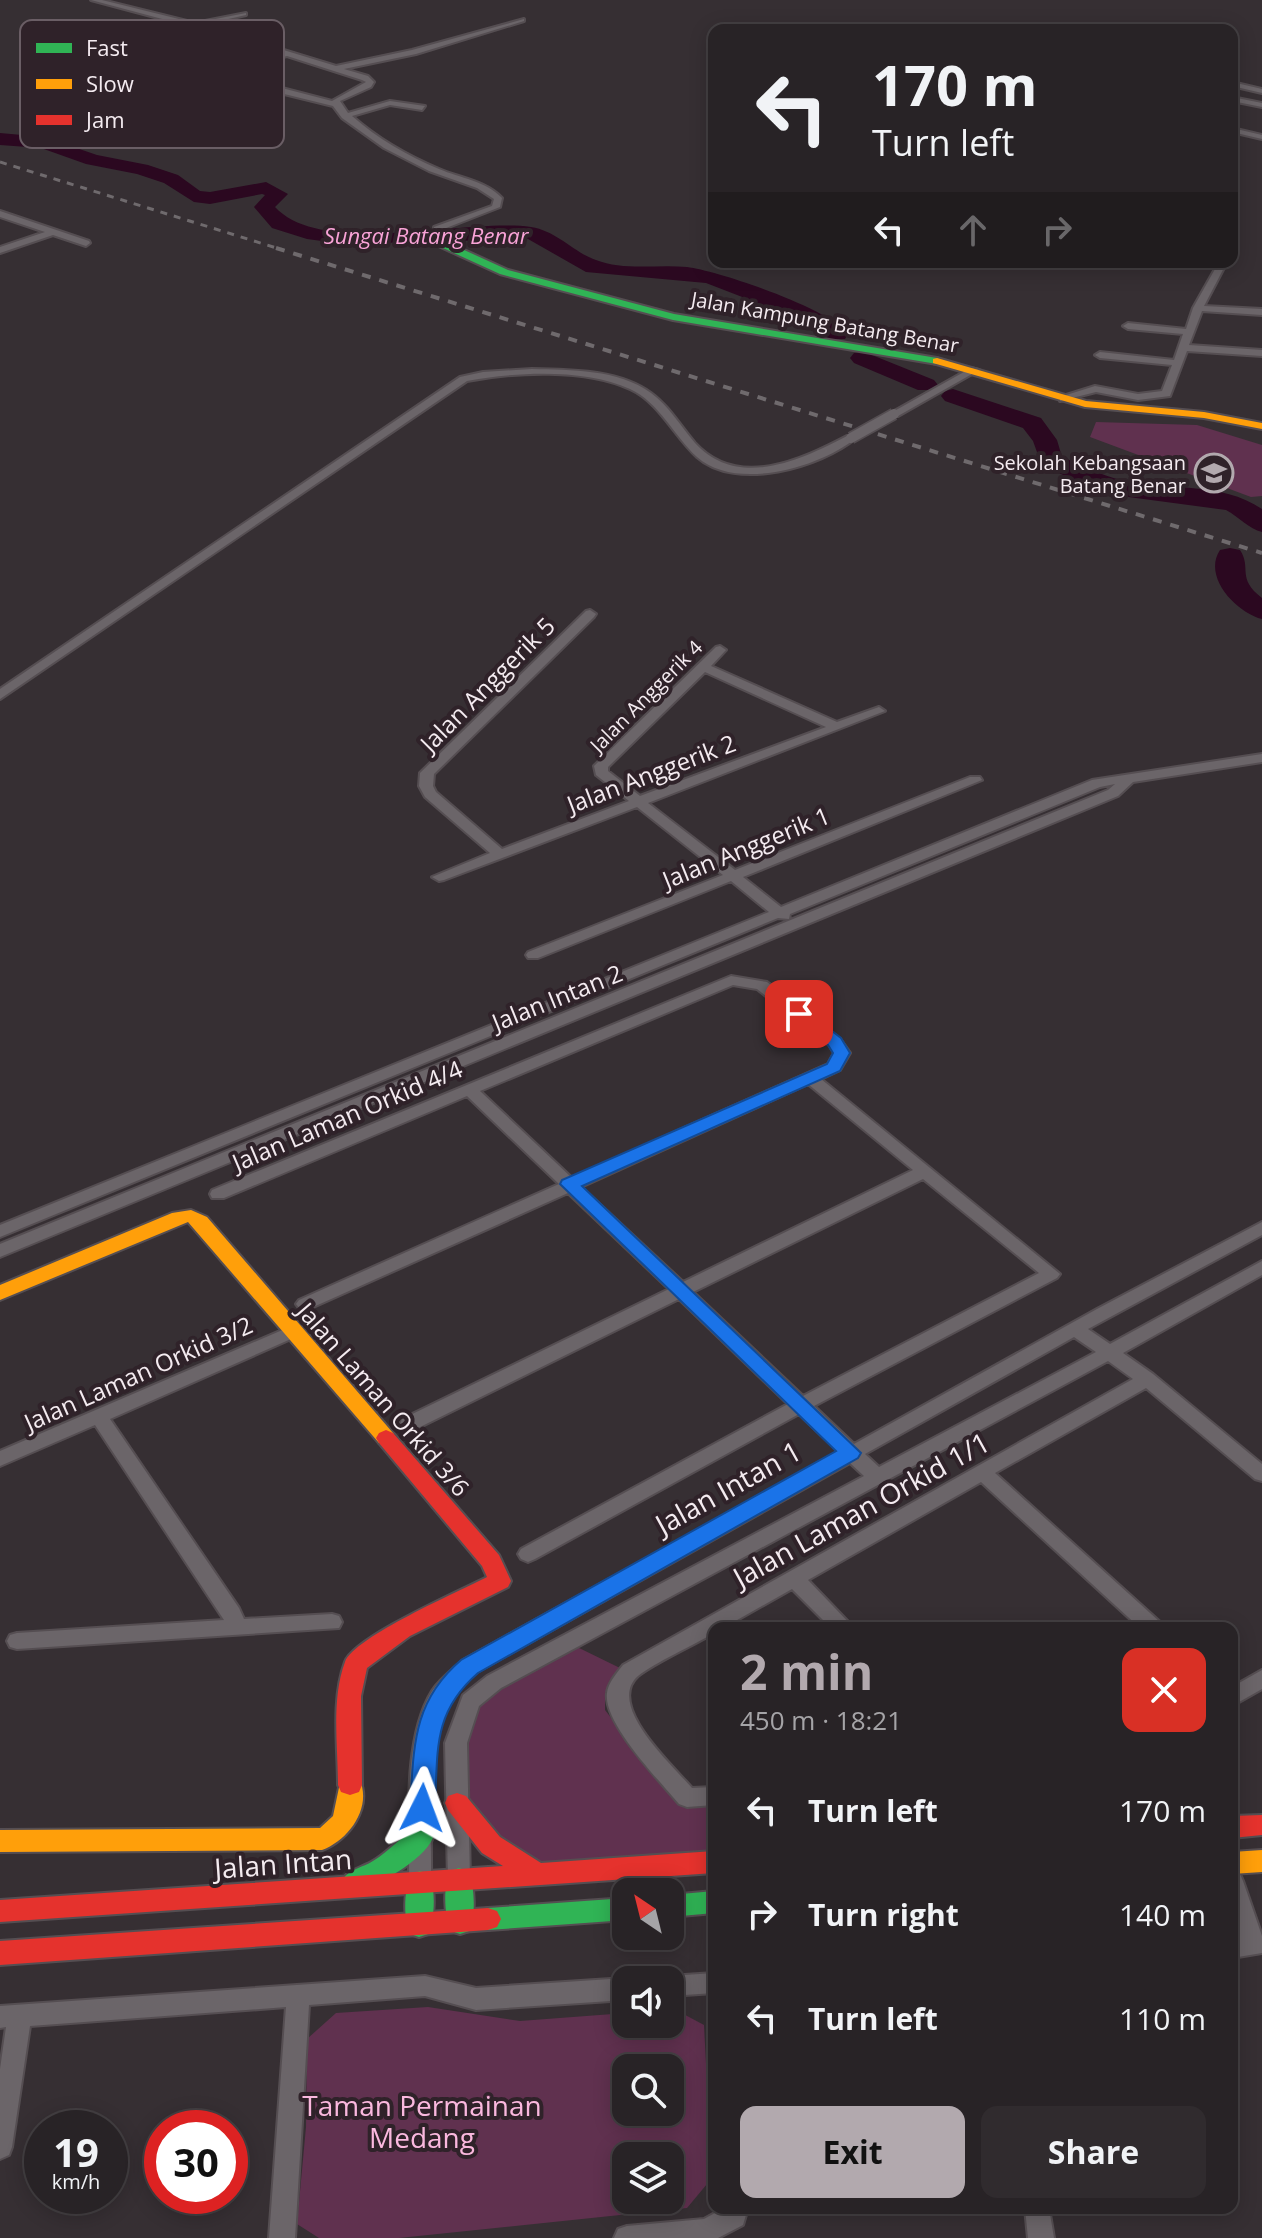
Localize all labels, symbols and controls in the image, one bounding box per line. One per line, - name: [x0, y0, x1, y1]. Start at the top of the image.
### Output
- legend: [20, 20, 284, 148]
- text: Fast: [86, 32, 128, 62]
- text: 170 m: [872, 46, 1038, 122]
- icon: left: [740, 56, 844, 160]
- text: Slow: [86, 68, 134, 98]
- text: Jam: [84, 104, 125, 134]
- text: Turn left: [872, 118, 1014, 167]
- icon: left: [867, 208, 911, 252]
- icon: ahead: [951, 208, 995, 252]
- icon: right: [1035, 208, 1079, 252]
- water label: Sungai Batang Benar: [324, 220, 530, 250]
- street label: Jalan Kampung Batang Benar: [687, 285, 961, 359]
- place label: Sekolah Kebangsaan Batang Benar: [994, 449, 1186, 499]
- school or university icon: Sekolah Kebangsaan Batang Benar: [1193, 452, 1235, 494]
- street label: Jalan Anggerik 5: [411, 609, 562, 760]
- street label: Jalan Anggerik 4: [583, 634, 708, 759]
- street label: Jalan Anggerik 2: [560, 726, 740, 821]
- street label: Jalan Anggerik 1: [655, 798, 835, 896]
- street label: Jalan Intan 2: [485, 956, 627, 1039]
- pin: [765, 980, 833, 1048]
- icon: arrive: [777, 992, 821, 1036]
- street label: Jalan Laman Orkid 4/4: [225, 1051, 467, 1179]
- street label: Jalan Laman Orkid 3/6: [289, 1294, 477, 1503]
- street label: Jalan Laman Orkid 3/2: [17, 1308, 257, 1439]
- street label: Jalan Laman Orkid 1/1: [723, 1423, 996, 1597]
- street label: Jalan Intan 1: [646, 1431, 808, 1544]
- text: 2 min: [740, 1639, 873, 1704]
- button: close: [1122, 1648, 1206, 1732]
- text: 450 m · 18:21: [740, 1702, 902, 1738]
- position arrow: [380, 1766, 464, 1850]
- icon: left: [740, 1788, 784, 1832]
- text: Turn left: [808, 1790, 938, 1831]
- text: 170 m: [1119, 1790, 1206, 1831]
- street label: Jalan Intan: [210, 1839, 353, 1887]
- north arrow: [612, 1878, 684, 1950]
- map controls: [612, 1878, 684, 2214]
- icon: right: [740, 1892, 784, 1936]
- text: Turn right: [808, 1894, 959, 1935]
- text: 140 m: [1119, 1894, 1206, 1935]
- button: sound: [612, 1966, 684, 2038]
- icon: left: [740, 1996, 784, 2040]
- text: Turn left: [808, 1998, 938, 2039]
- text: 110 m: [1119, 1998, 1206, 2039]
- button: search: [612, 2054, 684, 2126]
- park label: Taman Permainan Medang: [302, 2086, 542, 2156]
- button: Exit: [740, 2106, 965, 2198]
- button: Share: [981, 2106, 1206, 2198]
- speed limit sign: 30: [144, 2110, 248, 2214]
- text: 19: [53, 2124, 99, 2179]
- button: layers: [612, 2142, 684, 2214]
- text: km/h: [52, 2168, 100, 2195]

